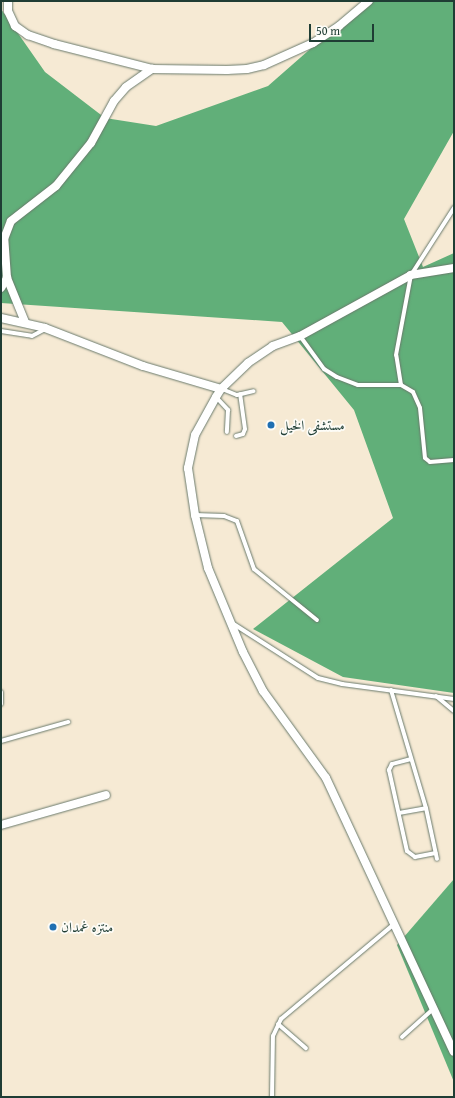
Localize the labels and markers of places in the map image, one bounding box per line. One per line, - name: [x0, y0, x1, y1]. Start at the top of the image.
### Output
- place label: مستشفى الخيل: [280, 417, 345, 433]
- marker: مستشفى الخيل: [265, 419, 277, 431]
- place label: منتزه غمدان: [61, 919, 113, 935]
- marker: منتزه غمدان: [48, 922, 58, 932]

